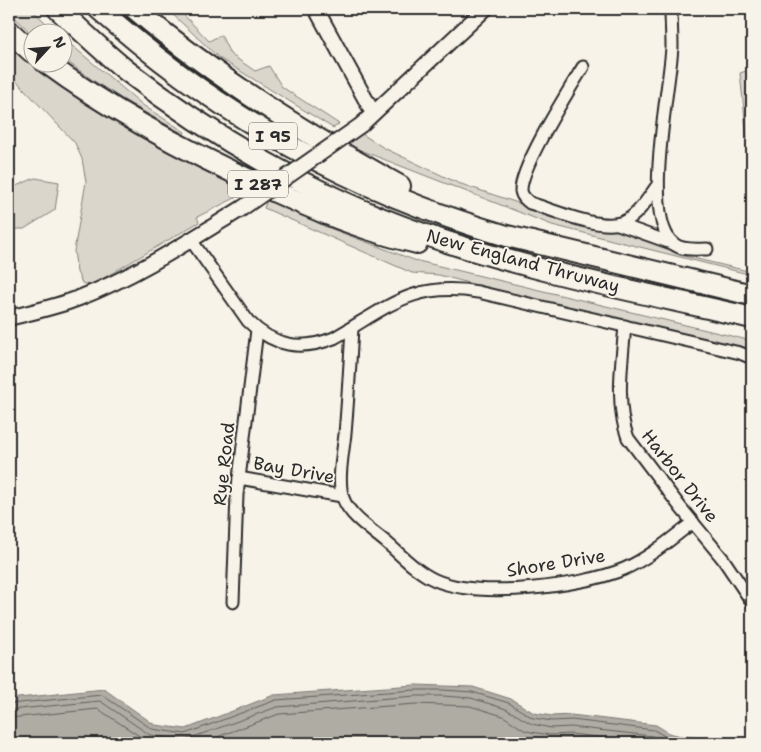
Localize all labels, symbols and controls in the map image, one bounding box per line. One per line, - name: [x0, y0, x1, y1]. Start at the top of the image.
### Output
- north arrow: [22, 22, 72, 72]
- text: N: [49, 33, 70, 51]
- road number: I 95: [249, 122, 297, 150]
- road number: I 287: [228, 170, 288, 198]
- street label: New England Thruway: [424, 224, 622, 298]
- street label: Rye Road: [208, 421, 240, 507]
- street label: Harbor Drive: [636, 424, 724, 528]
- street label: Bay Drive: [252, 451, 336, 489]
- street label: Shore Drive: [505, 543, 607, 583]

